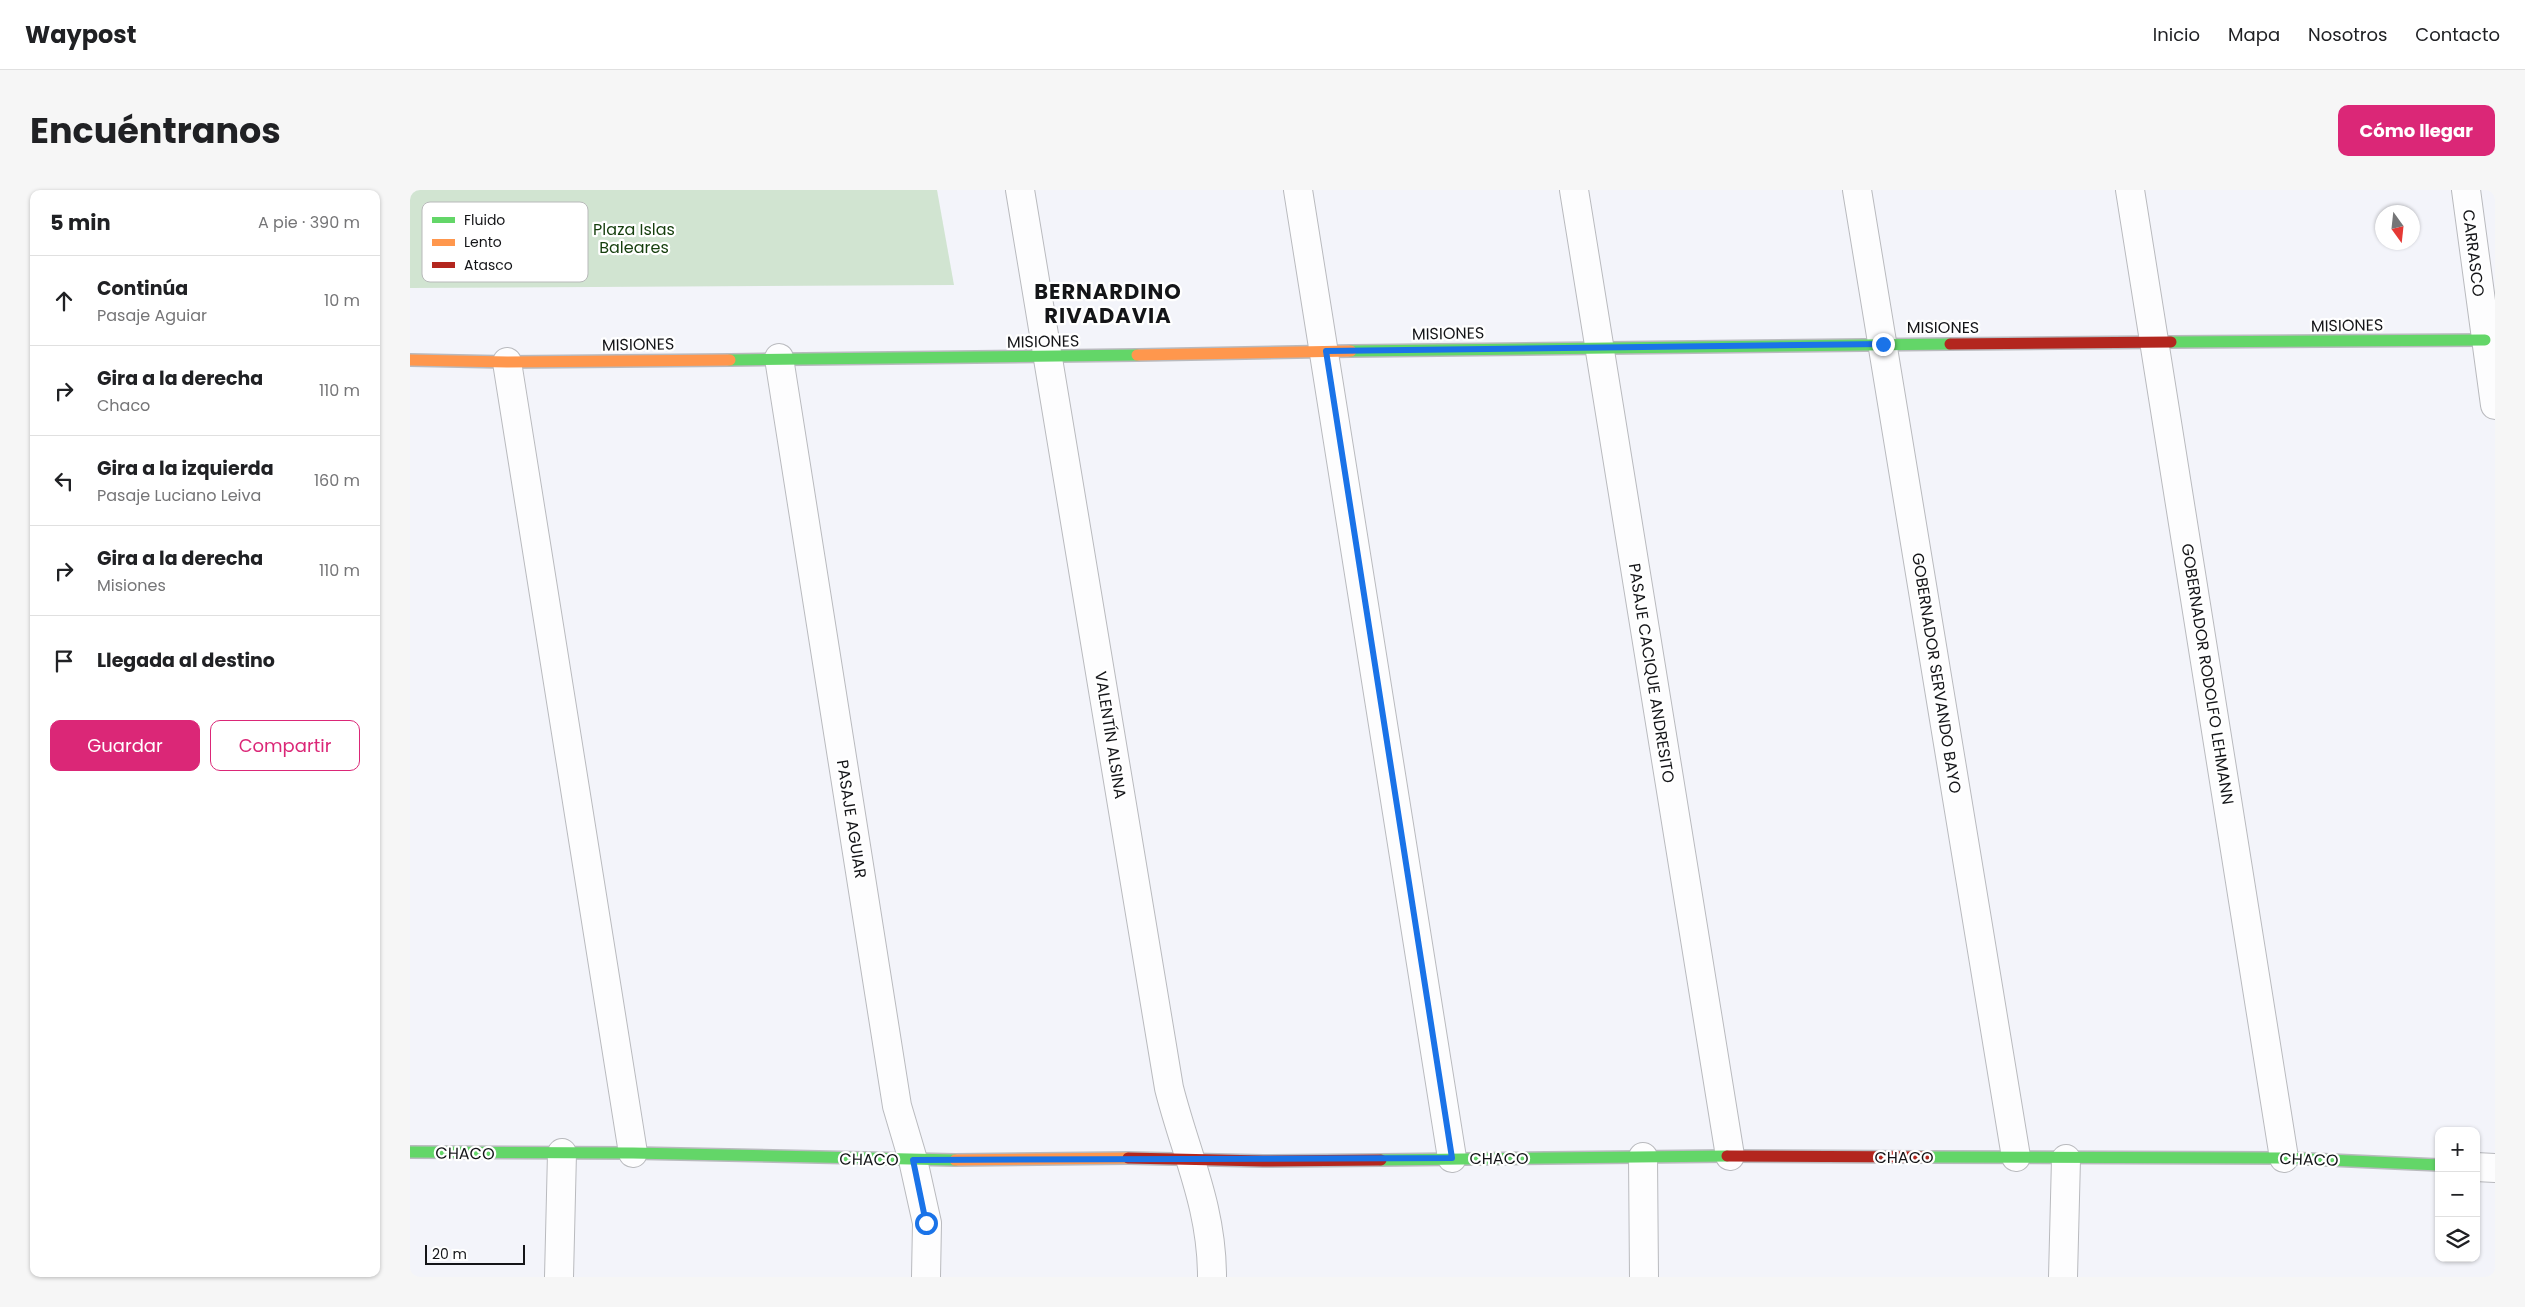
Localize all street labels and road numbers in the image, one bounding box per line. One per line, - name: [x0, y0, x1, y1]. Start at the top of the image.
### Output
- street label: CARRASCO: [2457, 208, 2490, 298]
- street label: MISIONES: [2311, 313, 2383, 338]
- street label: MISIONES: [1907, 316, 1979, 339]
- street label: MISIONES: [1412, 321, 1484, 346]
- street label: MISIONES: [1007, 329, 1079, 354]
- street label: MISIONES: [602, 332, 674, 357]
- street label: GOBERNADOR RODOLFO LEHMANN: [2176, 542, 2240, 806]
- street label: GOBERNADOR SERVANDO BAYO: [1906, 551, 1967, 795]
- street label: PASAJE CACIQUE ANDRESITO: [1623, 561, 1680, 785]
- street label: VALENTÍN ALSINA: [1089, 670, 1132, 801]
- street label: PASAJE AGUIAR: [831, 758, 872, 880]
- street label: CHACO: [435, 1141, 495, 1166]
- street label: CHACO: [1874, 1146, 1934, 1169]
- street label: CHACO: [839, 1147, 899, 1172]
- street label: CHACO: [1469, 1147, 1529, 1170]
- street label: CHACO: [2279, 1147, 2339, 1172]

